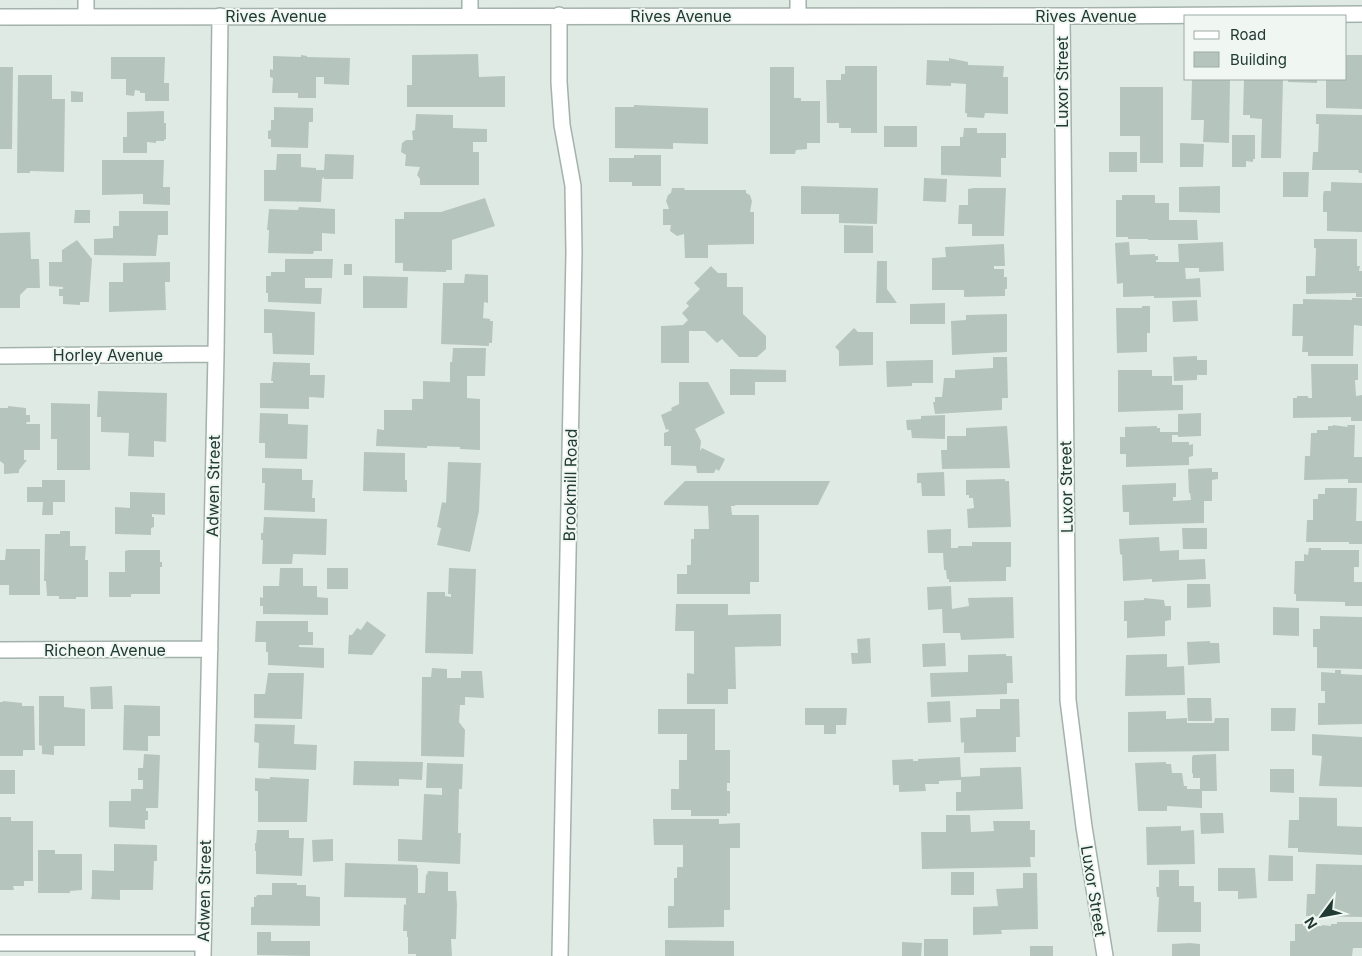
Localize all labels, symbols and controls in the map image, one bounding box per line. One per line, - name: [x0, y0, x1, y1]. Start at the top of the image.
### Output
- street label: Rives Avenue: [225, 6, 327, 26]
- street label: Rives Avenue: [630, 6, 732, 26]
- street label: Rives Avenue: [1035, 6, 1137, 26]
- legend: [1184, 15, 1347, 80]
- text: Road: [1230, 25, 1266, 44]
- street label: Luxor Street: [1052, 36, 1072, 128]
- text: Building: [1230, 50, 1287, 69]
- street label: Horley Avenue: [53, 345, 163, 365]
- street label: Brookmill Road: [559, 428, 581, 542]
- street label: Adwen Street: [202, 435, 224, 537]
- street label: Luxor Street: [1055, 441, 1077, 533]
- street label: Richeon Avenue: [44, 640, 166, 660]
- street label: Adwen Street: [193, 840, 215, 942]
- street label: Luxor Street: [1077, 844, 1111, 938]
- north arrow: [1297, 891, 1347, 941]
- text: N: [1301, 914, 1321, 932]

